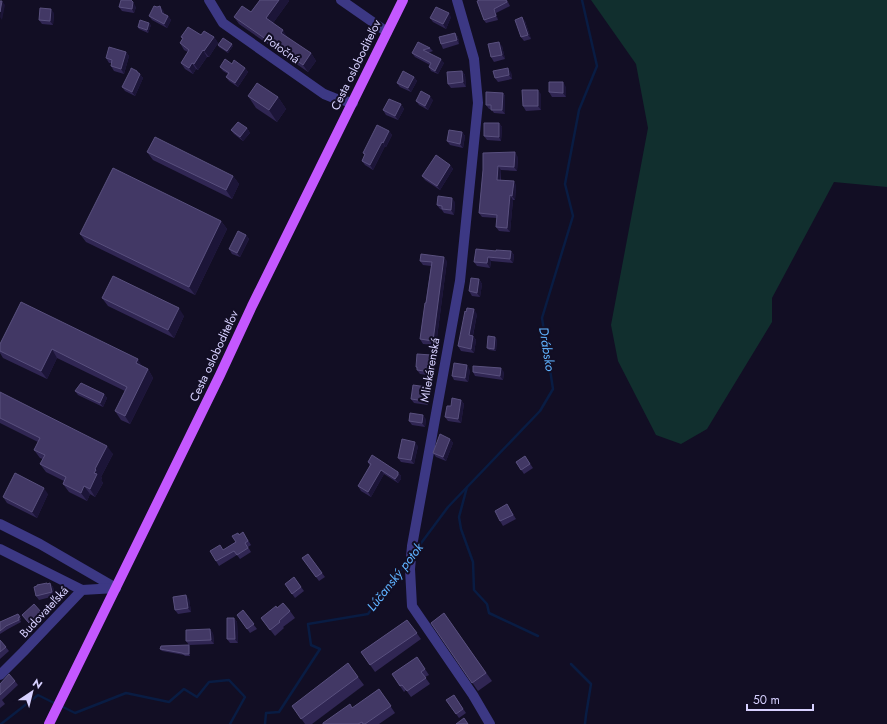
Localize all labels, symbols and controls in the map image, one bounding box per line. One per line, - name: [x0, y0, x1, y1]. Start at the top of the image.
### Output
- street label: Cesta osloboditeľov: [326, 16, 386, 113]
- street label: Potočná: [260, 30, 304, 68]
- street label: Cesta osloboditeľov: [185, 307, 243, 405]
- water label: Drábsko: [534, 325, 560, 373]
- street label: Mliekárenská: [415, 336, 445, 404]
- water label: Lúčanský potok: [362, 539, 428, 615]
- street label: Budovateľská: [15, 582, 73, 642]
- north arrow: [12, 672, 52, 712]
- text: N: [30, 675, 46, 693]
- scale bar: [747, 686, 813, 712]
- text: 50 m: [753, 691, 780, 709]

